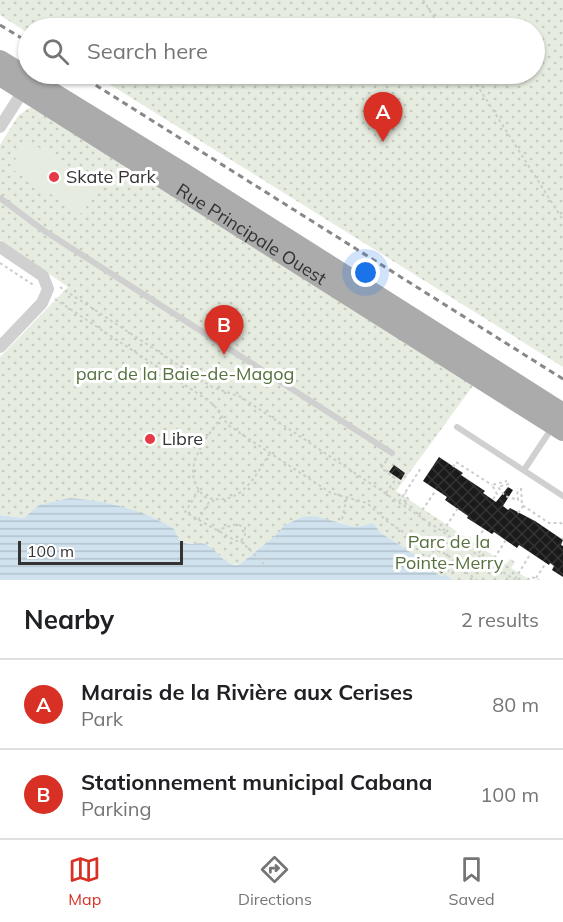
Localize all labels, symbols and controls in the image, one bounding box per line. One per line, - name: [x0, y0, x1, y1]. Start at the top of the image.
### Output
- search box: [18, 18, 545, 84]
- icon: search: [39, 35, 72, 68]
- text: Search here: [87, 37, 208, 65]
- pin: A: [364, 92, 403, 142]
- place label: Skate Park: [66, 165, 157, 188]
- marker: Skate Park: [47, 170, 61, 184]
- street label: Rue Principale Ouest: [172, 178, 331, 290]
- your location: [351, 258, 380, 287]
- pin: B: [204, 306, 244, 355]
- park label: parc de la Baie-de-Magog: [76, 362, 294, 385]
- place label: Libre: [162, 427, 203, 450]
- marker: Libre: [143, 432, 157, 446]
- park label: Parc de la Pointe-Merry: [395, 530, 504, 574]
- scale bar: [18, 538, 183, 566]
- text: 100 m: [27, 541, 74, 561]
- text: Nearby: [24, 603, 114, 636]
- text: 2 results: [461, 607, 539, 632]
- text: Marais de la Rivière aux Cerises: [81, 678, 413, 706]
- text: A: [36, 692, 51, 717]
- text: 80 m: [492, 692, 539, 717]
- text: Park: [81, 706, 123, 731]
- text: Stationnement municipal Cabana: [81, 768, 433, 796]
- text: B: [37, 782, 50, 807]
- text: 100 m: [480, 782, 539, 807]
- text: Parking: [81, 796, 152, 821]
- tab: Map: [68, 853, 101, 909]
- tab: Directions: [238, 853, 312, 909]
- tab: Saved: [449, 853, 495, 909]

